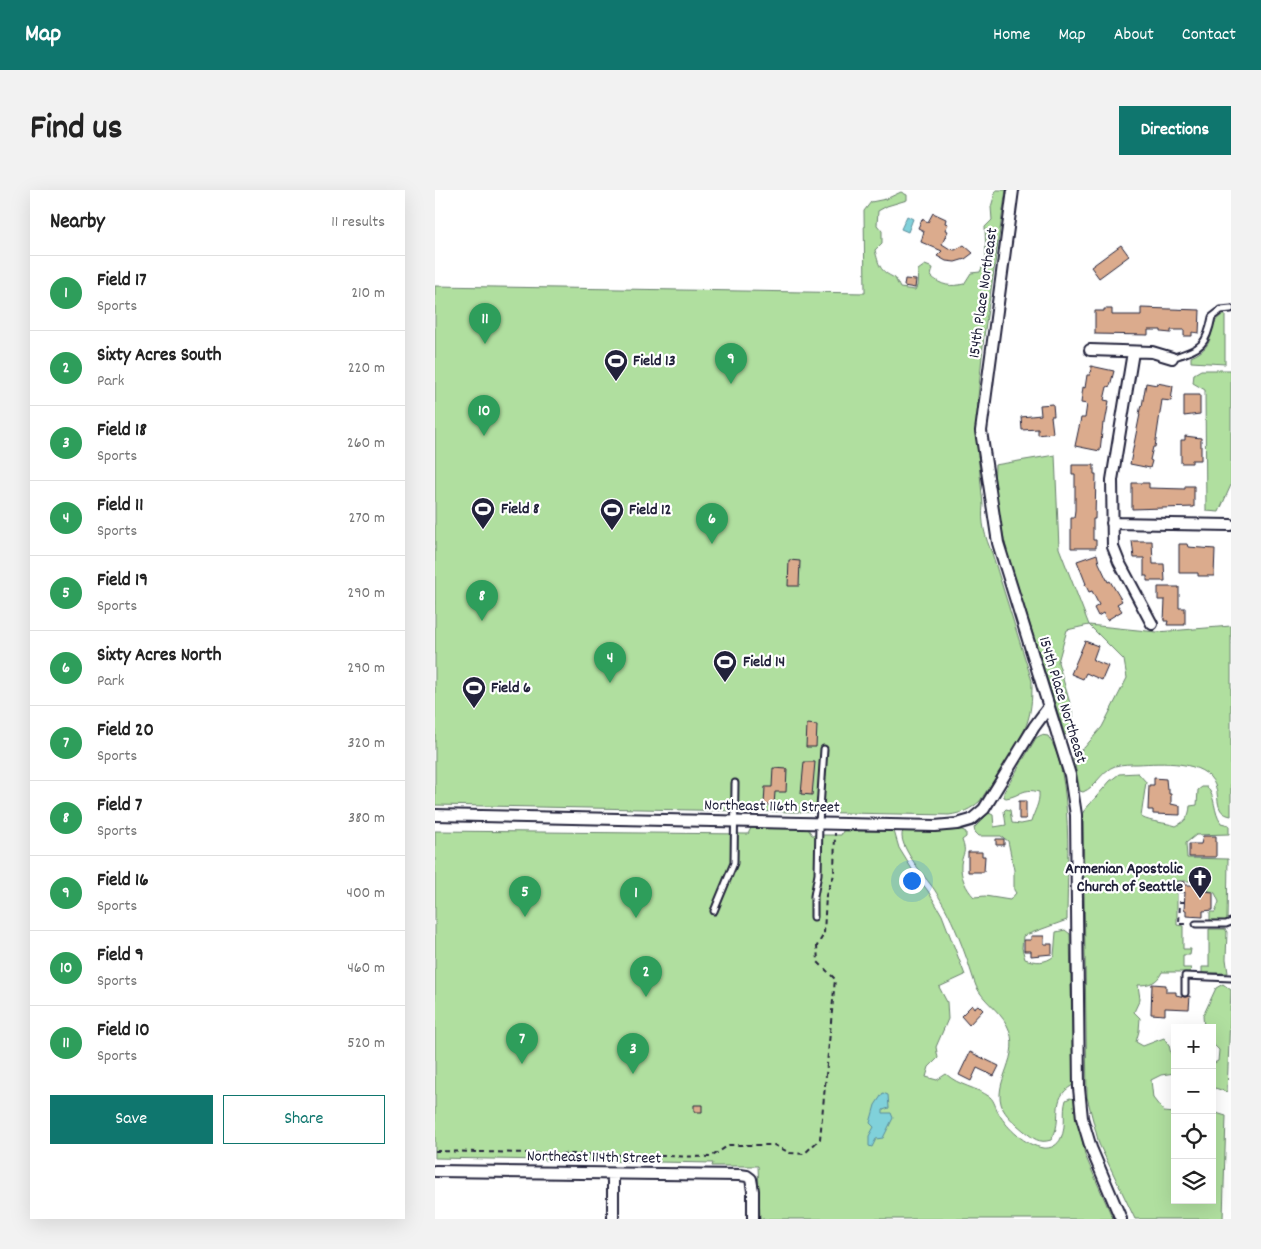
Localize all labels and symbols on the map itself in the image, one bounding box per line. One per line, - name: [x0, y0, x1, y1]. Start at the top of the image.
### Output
- street label: 154th Place Northeast: [963, 226, 1005, 360]
- pin: 11: [469, 303, 501, 344]
- pin: 9: [715, 343, 747, 384]
- sports icon: Field 13: [603, 348, 629, 382]
- place label: Field 13: [633, 350, 676, 373]
- pin: 10: [468, 395, 500, 436]
- sports icon: Field 8: [470, 496, 496, 530]
- sports icon: Field 12: [599, 497, 625, 531]
- place label: Field 8: [501, 498, 540, 521]
- place label: Field 12: [629, 499, 672, 522]
- pin: 6: [696, 503, 728, 544]
- pin: 8: [466, 580, 498, 621]
- street label: 154th Place Northeast: [1032, 634, 1092, 766]
- pin: 4: [594, 642, 626, 683]
- sports icon: Field 14: [712, 649, 738, 683]
- place label: Field 14: [743, 651, 785, 674]
- sports icon: Field 6: [461, 675, 487, 709]
- place label: Field 6: [491, 677, 531, 700]
- street label: Northeast 116th Street: [704, 794, 840, 820]
- place label: Armenian Apostolic Church of Seattle: [1065, 858, 1184, 899]
- church icon: Armenian Apostolic Church of Seattle: [1187, 865, 1213, 899]
- your location: [899, 868, 925, 894]
- pin: 5: [509, 876, 541, 917]
- pin: 1: [620, 877, 652, 918]
- pin: 2: [630, 956, 662, 997]
- pin: 7: [506, 1023, 538, 1064]
- pin: 3: [617, 1033, 649, 1074]
- street label: Northeast 114th Street: [527, 1145, 662, 1171]

